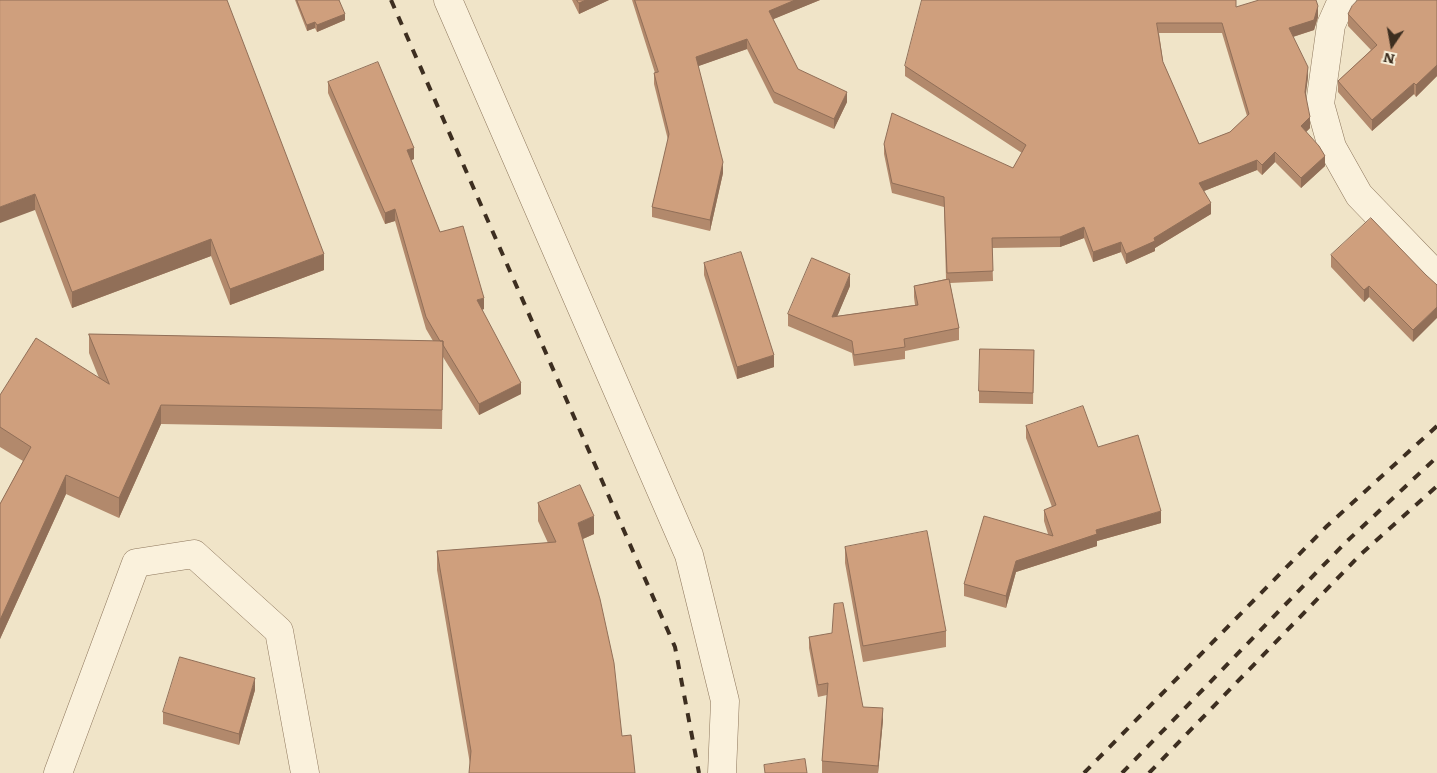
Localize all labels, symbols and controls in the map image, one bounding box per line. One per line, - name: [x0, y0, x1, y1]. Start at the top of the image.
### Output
- north arrow: [1367, 20, 1417, 70]
- text: N: [1381, 49, 1397, 71]

